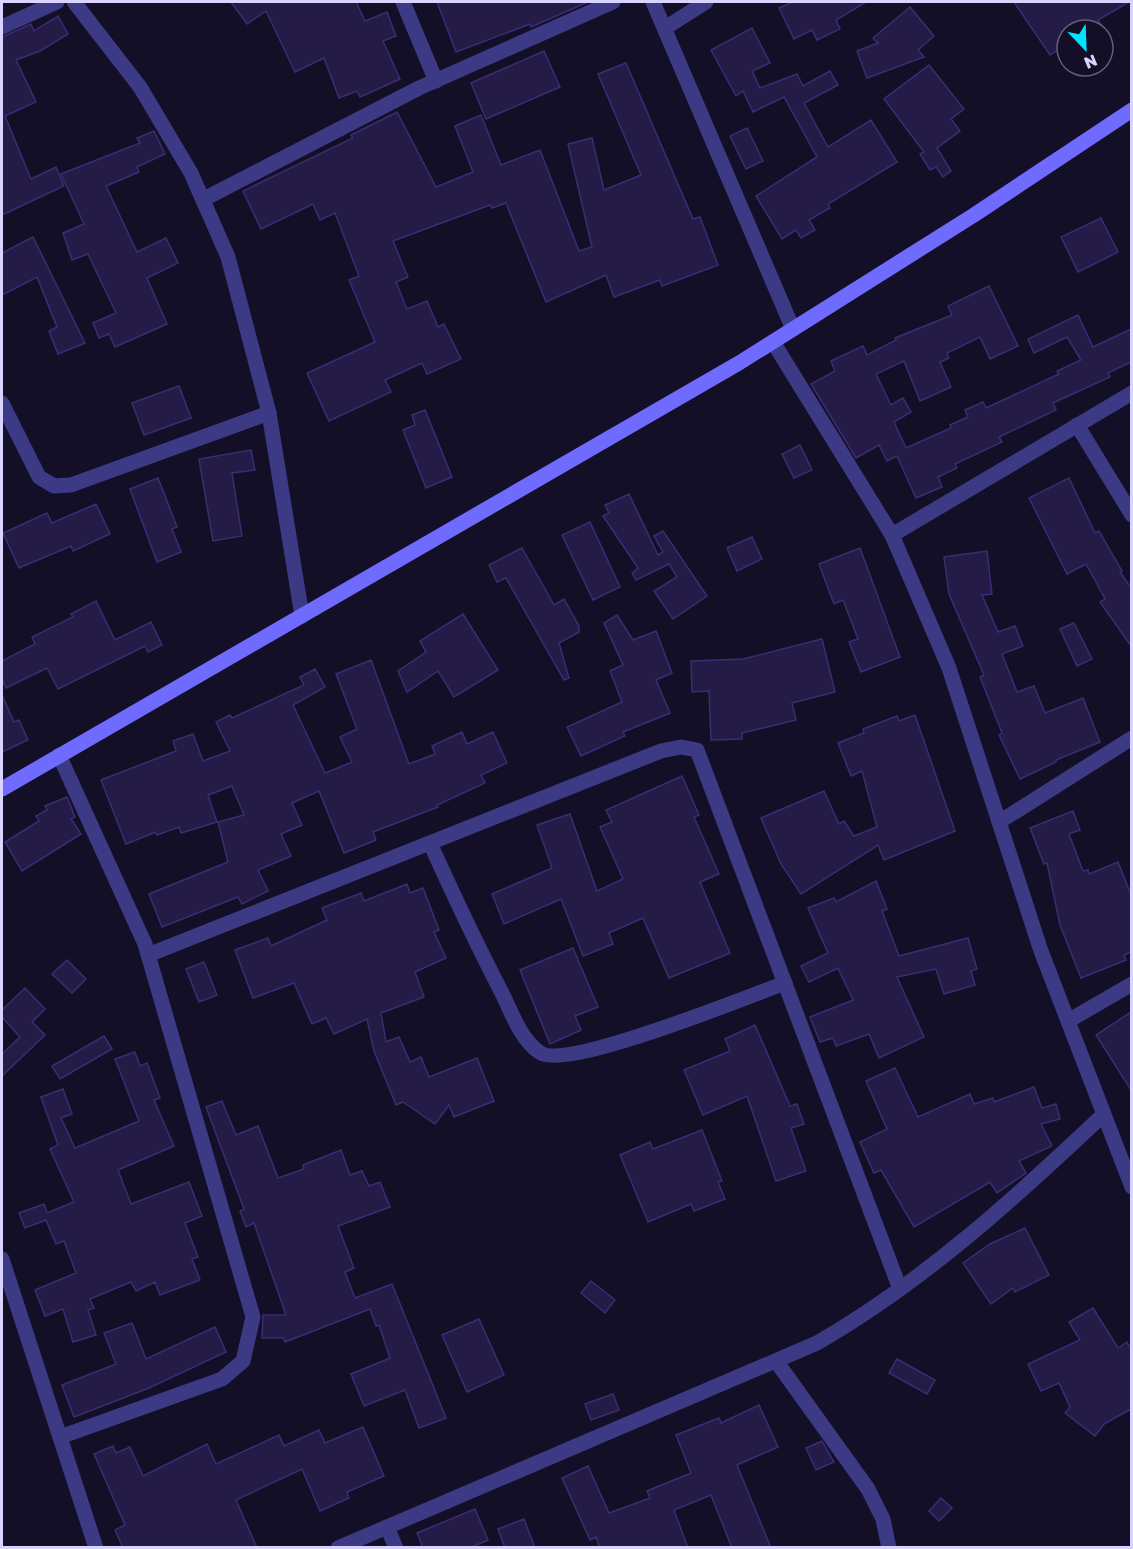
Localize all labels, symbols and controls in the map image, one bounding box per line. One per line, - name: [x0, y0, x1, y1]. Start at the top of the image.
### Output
- north arrow: [1055, 18, 1115, 78]
- text: N: [1081, 50, 1100, 73]

